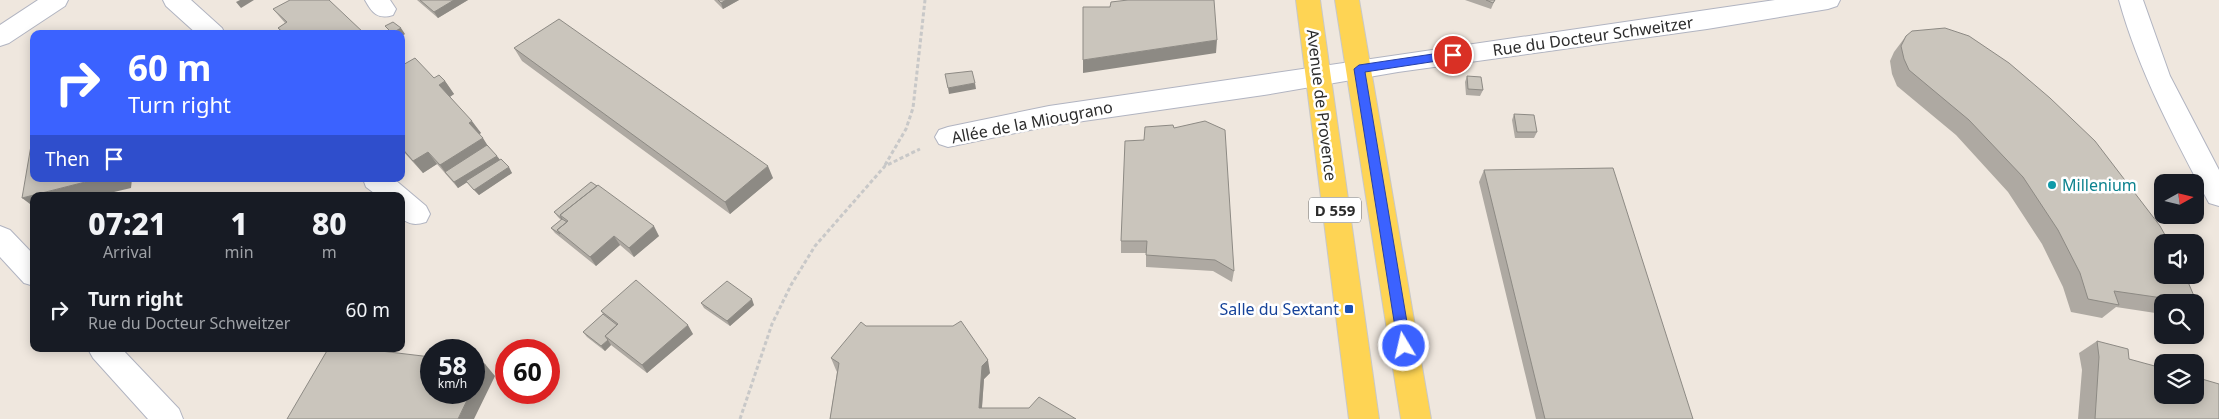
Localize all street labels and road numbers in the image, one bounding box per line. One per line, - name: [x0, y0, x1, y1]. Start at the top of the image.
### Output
- street label: Rue du Docteur Schweitzer: [1491, 11, 1695, 61]
- street label: Avenue de Provence: [1302, 28, 1342, 182]
- street label: Allée de la Miougrano: [949, 96, 1115, 148]
- road number: D 559: [1309, 198, 1361, 222]

